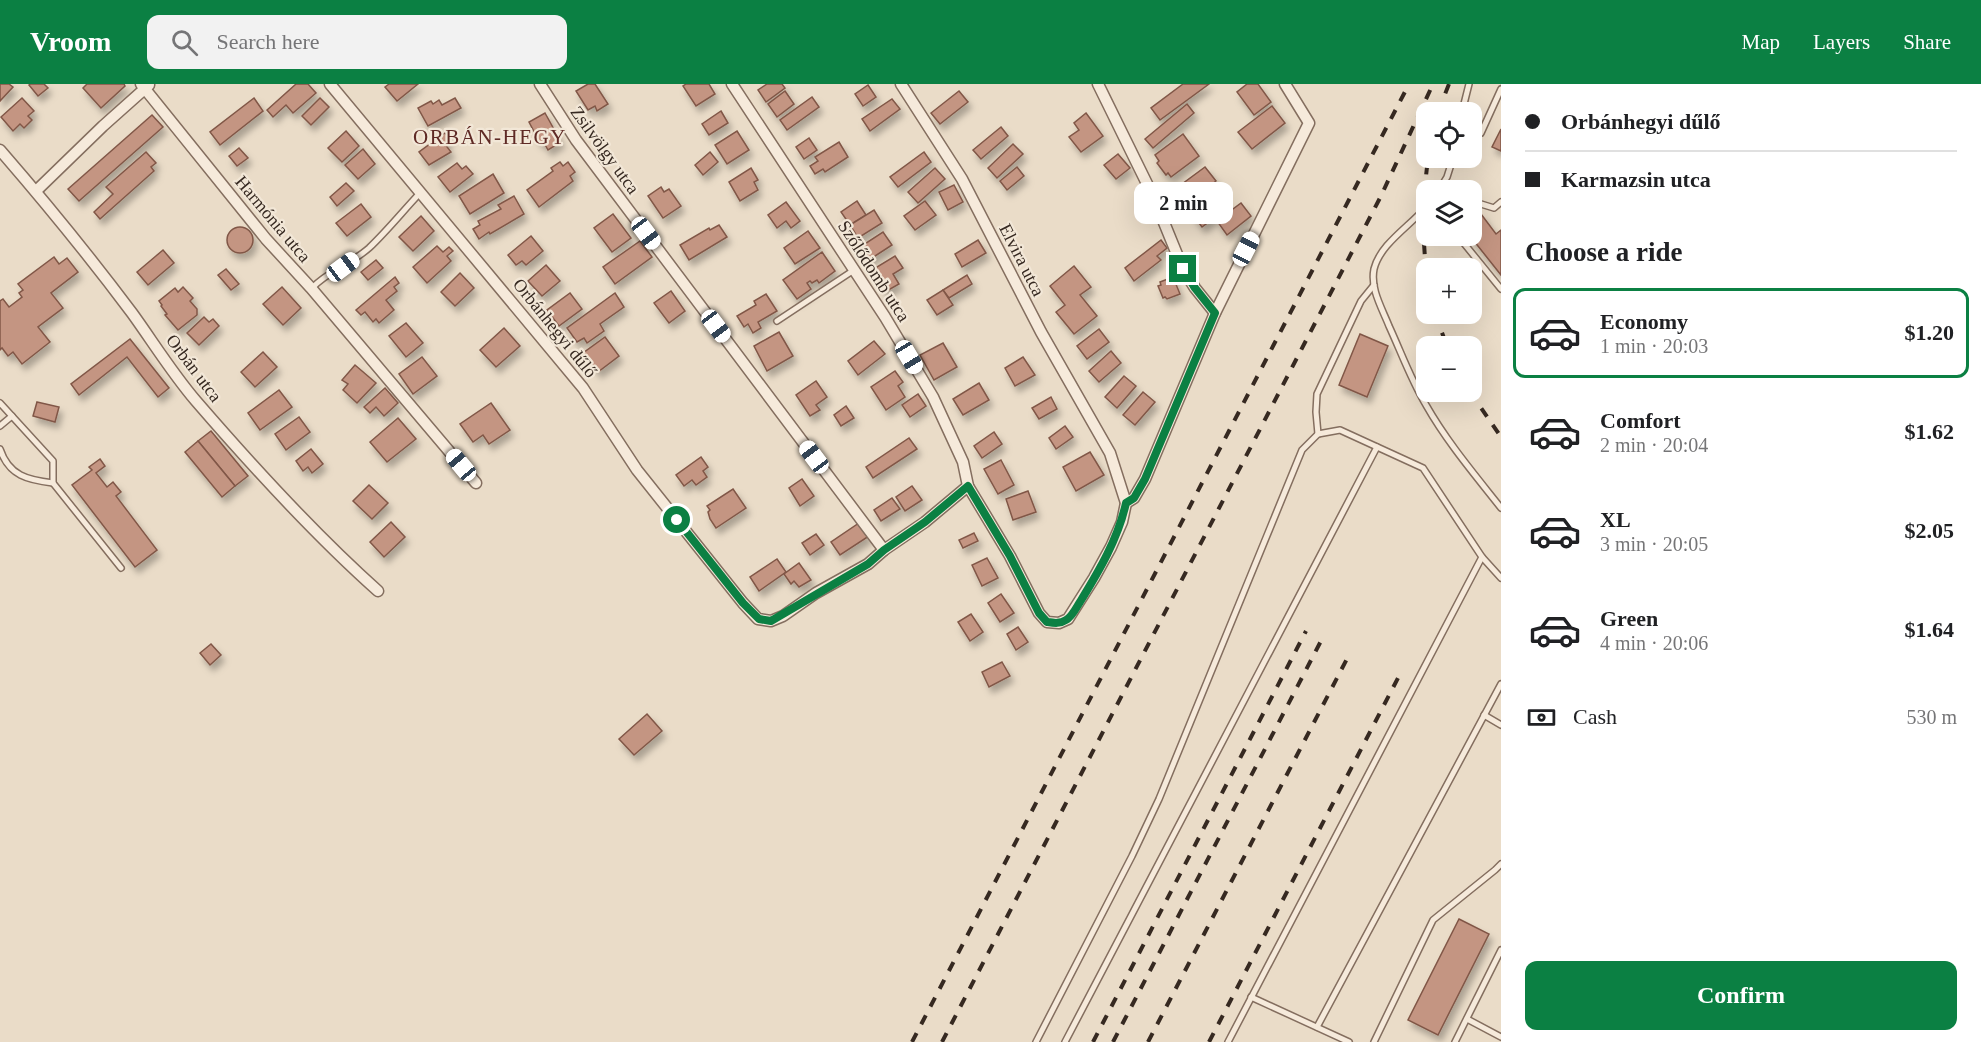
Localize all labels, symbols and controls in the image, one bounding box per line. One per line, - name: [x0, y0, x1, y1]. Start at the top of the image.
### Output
- search box: [147, 15, 567, 69]
- text: Vroom: [30, 26, 111, 57]
- icon: search: [168, 26, 201, 59]
- text: Search here: [216, 29, 320, 54]
- text: Map: [1742, 30, 1780, 54]
- text: Layers: [1813, 30, 1870, 54]
- text: Share: [1903, 30, 1951, 54]
- street label: Zsilvölgy utca: [566, 102, 644, 198]
- map controls: [1416, 102, 1482, 402]
- button: locate: [1416, 102, 1482, 168]
- text: Orbánhegyi dűlő: [1561, 109, 1721, 134]
- district label: ORBÁN-HEGY: [413, 125, 567, 149]
- text: Karmazsin utca: [1561, 167, 1711, 192]
- street label: Harmónia utca: [231, 172, 315, 266]
- button: layers: [1416, 180, 1482, 246]
- callout: 2 min: [1134, 182, 1232, 224]
- text: 2 min: [1159, 192, 1208, 214]
- car: [628, 213, 664, 253]
- street label: Szőlődomb utca: [834, 217, 914, 325]
- street label: Elvira utca: [995, 221, 1049, 299]
- car: [1230, 229, 1262, 269]
- text: Choose a ride: [1525, 237, 1683, 267]
- car: [323, 249, 363, 285]
- route end: [1169, 255, 1196, 282]
- button: +: [1416, 258, 1482, 324]
- street label: Orbánhegyi dűlő: [509, 275, 601, 381]
- car: [698, 306, 734, 346]
- icon: car: [1528, 306, 1582, 360]
- text: Economy: [1600, 309, 1688, 334]
- text: $1.20: [1905, 320, 1954, 345]
- street label: Orbán utca: [162, 330, 226, 406]
- text: 1 min · 20:03: [1600, 335, 1708, 357]
- button: −: [1416, 336, 1482, 402]
- car: [892, 337, 926, 377]
- icon: car: [1528, 405, 1582, 459]
- text: Comfort: [1600, 408, 1681, 433]
- text: $1.62: [1905, 419, 1954, 444]
- text: 2 min · 20:04: [1600, 434, 1708, 456]
- car: [796, 437, 832, 477]
- car: [443, 445, 479, 485]
- icon: car: [1528, 504, 1582, 558]
- route start: [663, 506, 690, 533]
- text: XL: [1600, 507, 1631, 532]
- text: $2.05: [1905, 518, 1954, 543]
- text: 3 min · 20:05: [1600, 533, 1708, 555]
- icon: car: [1528, 603, 1582, 657]
- text: Green: [1600, 606, 1658, 631]
- text: $1.64: [1905, 617, 1954, 642]
- text: 4 min · 20:06: [1600, 632, 1708, 654]
- icon: cash: [1525, 701, 1558, 734]
- text: Cash: [1573, 704, 1617, 729]
- text: 530 m: [1906, 706, 1957, 728]
- button: Confirm: [1525, 961, 1957, 1030]

